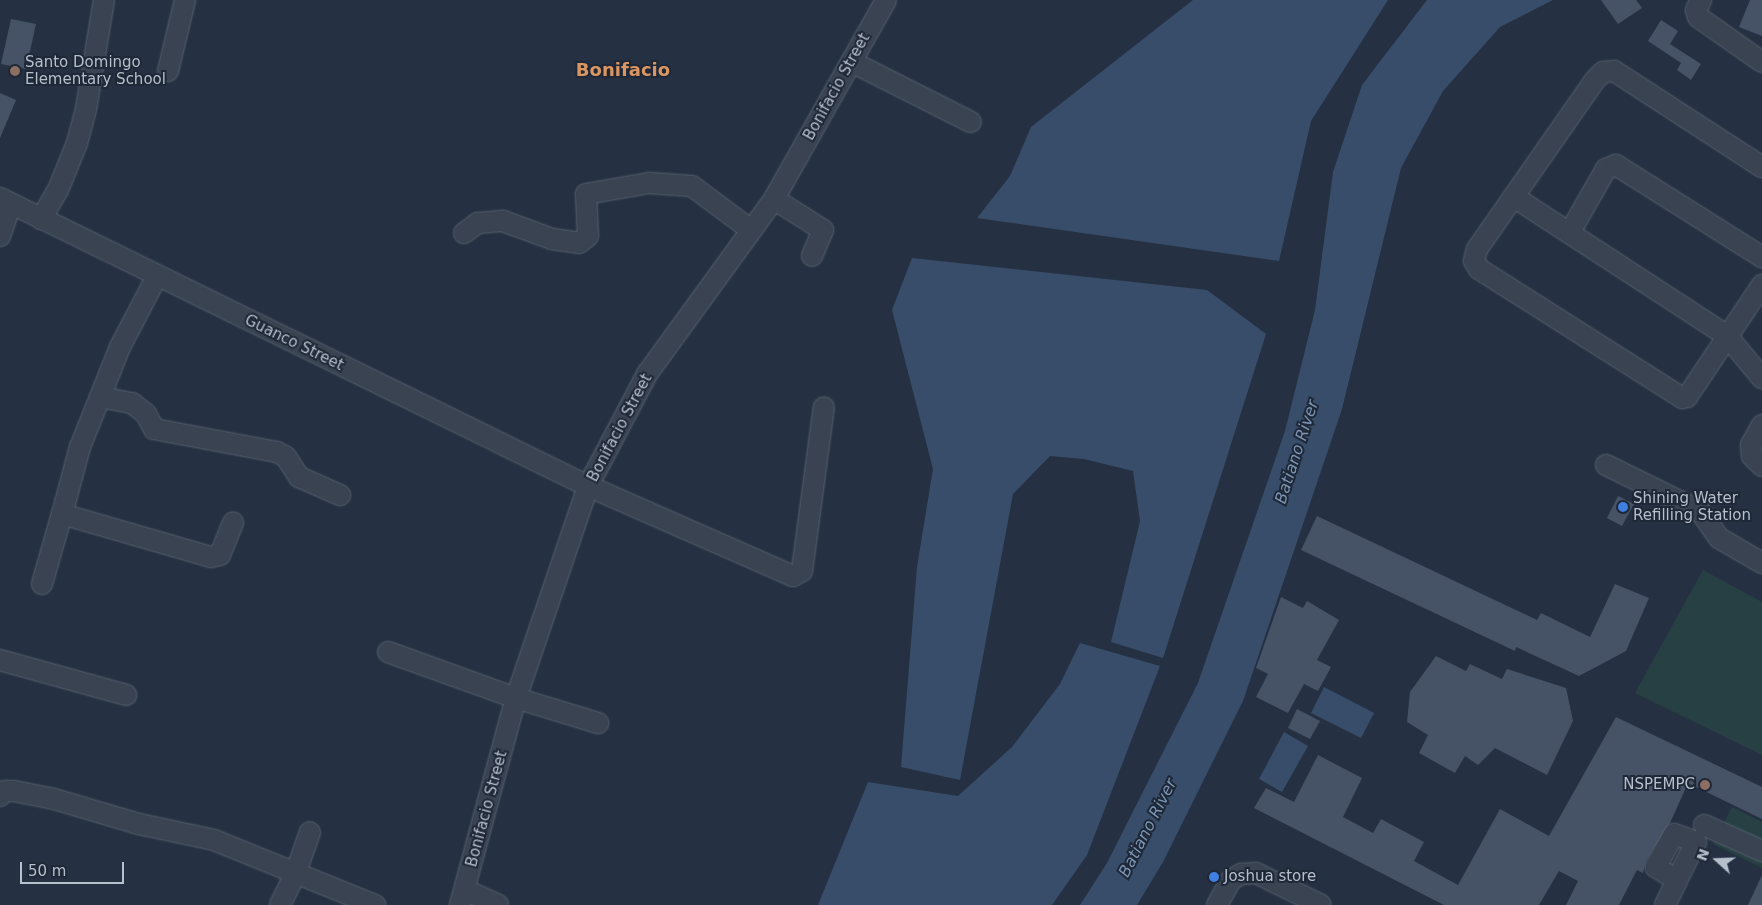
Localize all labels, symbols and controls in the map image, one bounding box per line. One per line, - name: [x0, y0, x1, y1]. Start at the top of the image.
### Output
- street label: Bonifacio Street: [800, 30, 874, 144]
- place label: Santo Domingo Elementary School: [25, 53, 166, 88]
- district label: Bonifacio: [576, 59, 670, 81]
- marker: Santo Domingo Elementary School: [9, 65, 21, 77]
- street label: Guanco Street: [242, 311, 346, 375]
- street label: Bonifacio Street: [584, 371, 656, 485]
- water label: Batiano River: [1271, 398, 1323, 506]
- place label: Shining Water Refilling Station: [1633, 489, 1751, 524]
- marker: Shining Water Refilling Station: [1617, 501, 1629, 513]
- street label: Bonifacio Street: [463, 749, 511, 869]
- water label: Batiano River: [1115, 776, 1181, 880]
- place label: NSPEMPC: [1623, 776, 1695, 794]
- marker: NSPEMPC: [1699, 779, 1711, 791]
- north arrow: [1692, 835, 1742, 885]
- text: N: [1693, 847, 1712, 863]
- scale bar: [22, 852, 126, 884]
- text: 50 m: [28, 862, 66, 880]
- place label: Joshua store: [1224, 868, 1316, 886]
- marker: Joshua store: [1208, 871, 1220, 883]

